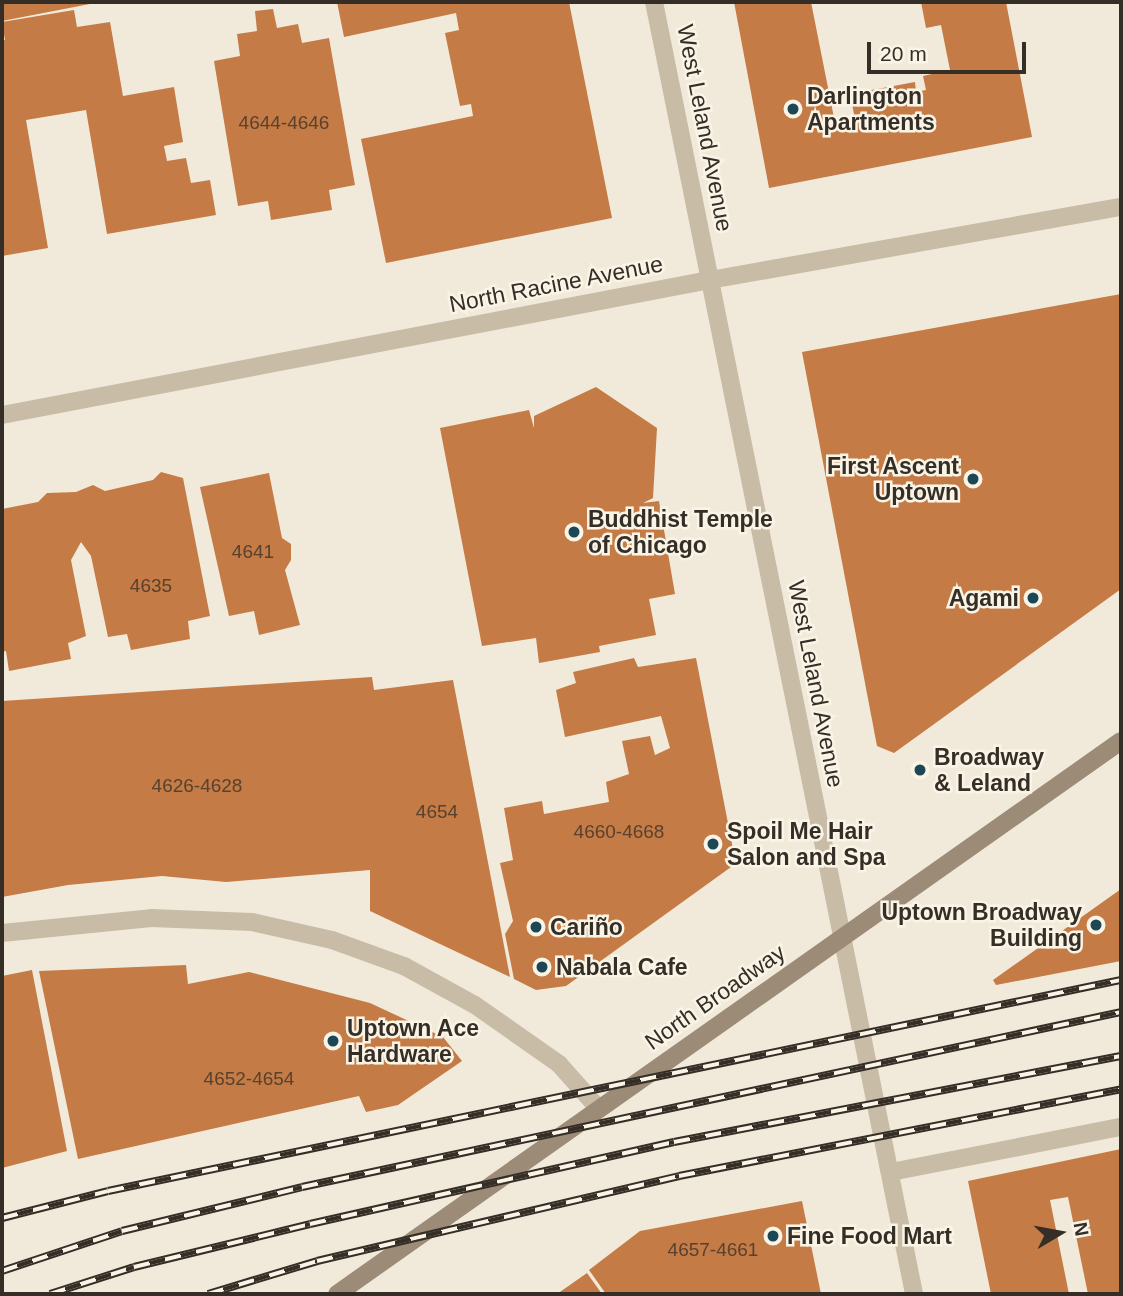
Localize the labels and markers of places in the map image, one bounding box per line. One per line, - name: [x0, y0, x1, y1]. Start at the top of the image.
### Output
- place label: Darlington Apartments: [807, 82, 935, 136]
- marker: Darlington Apartments: [785, 101, 801, 117]
- place label: First Ascent Uptown: [826, 452, 959, 506]
- marker: First Ascent Uptown: [965, 471, 981, 487]
- place label: Buddhist Temple of Chicago: [588, 505, 773, 559]
- marker: Buddhist Temple of Chicago: [566, 524, 582, 540]
- place label: Agami: [949, 584, 1019, 612]
- marker: Agami: [1025, 590, 1041, 606]
- place label: Broadway & Leland: [934, 743, 1044, 797]
- marker: Broadway & Leland: [912, 762, 928, 778]
- place label: Spoil Me Hair Salon and Spa: [727, 817, 885, 871]
- marker: Spoil Me Hair Salon and Spa: [705, 836, 721, 852]
- place label: Uptown Broadway Building: [881, 898, 1082, 952]
- place label: Cariño: [550, 913, 623, 941]
- marker: Uptown Broadway Building: [1088, 917, 1104, 933]
- marker: Cariño: [528, 919, 544, 935]
- place label: Nabala Cafe: [556, 953, 688, 981]
- marker: Nabala Cafe: [534, 959, 550, 975]
- place label: Uptown Ace Hardware: [347, 1014, 480, 1068]
- marker: Uptown Ace Hardware: [325, 1033, 341, 1049]
- place label: Fine Food Mart: [787, 1222, 952, 1250]
- marker: Fine Food Mart: [765, 1228, 781, 1244]

